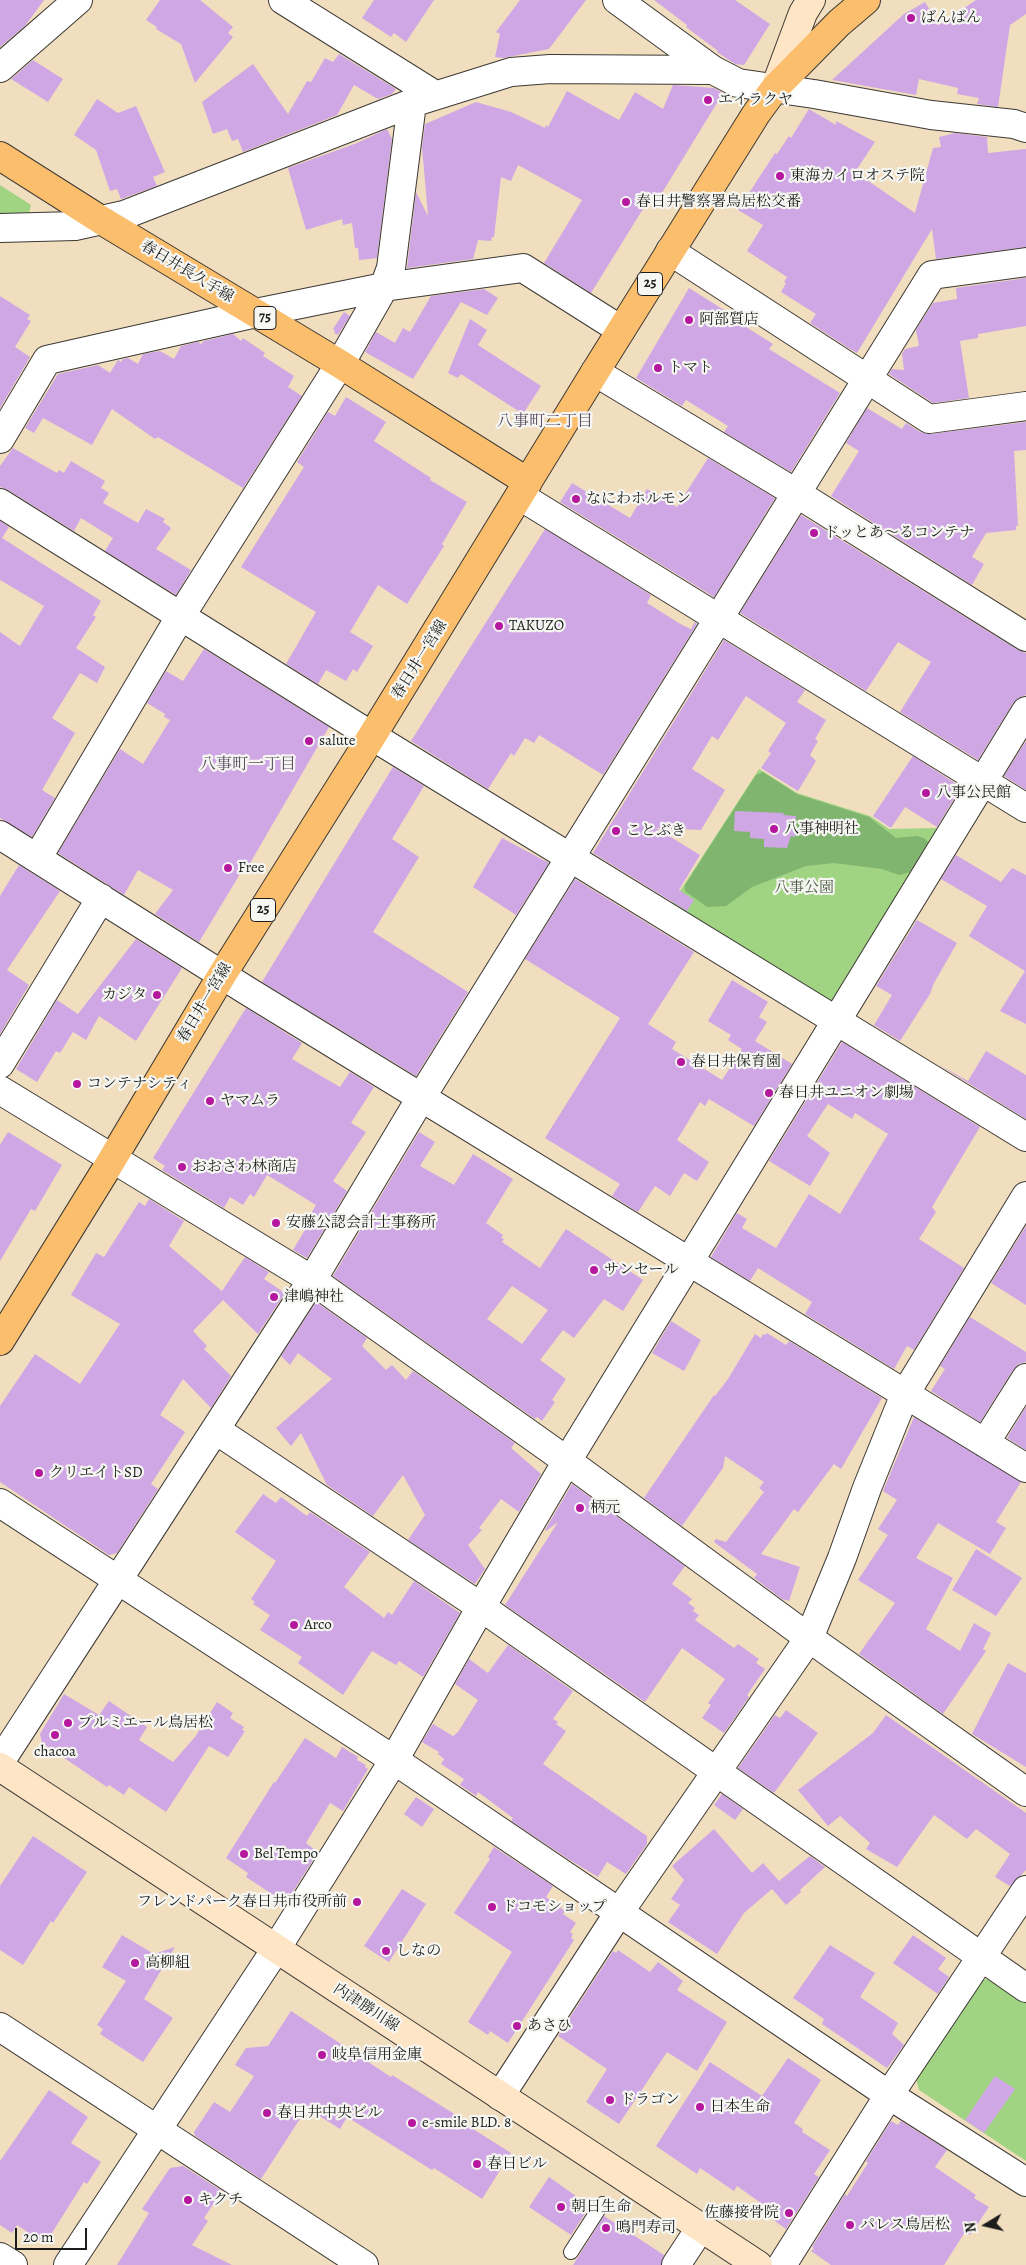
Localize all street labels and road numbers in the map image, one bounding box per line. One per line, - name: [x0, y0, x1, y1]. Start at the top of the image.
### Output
- street label: 春日井長久手線: [137, 237, 237, 307]
- road number: 25: [638, 272, 662, 296]
- road number: 75: [254, 306, 276, 330]
- street label: 春日井一宮線: [389, 617, 451, 703]
- road number: 25: [250, 898, 276, 922]
- street label: 春日井一宮線: [174, 960, 236, 1046]
- street label: 内津勝川線: [330, 1980, 402, 2036]

